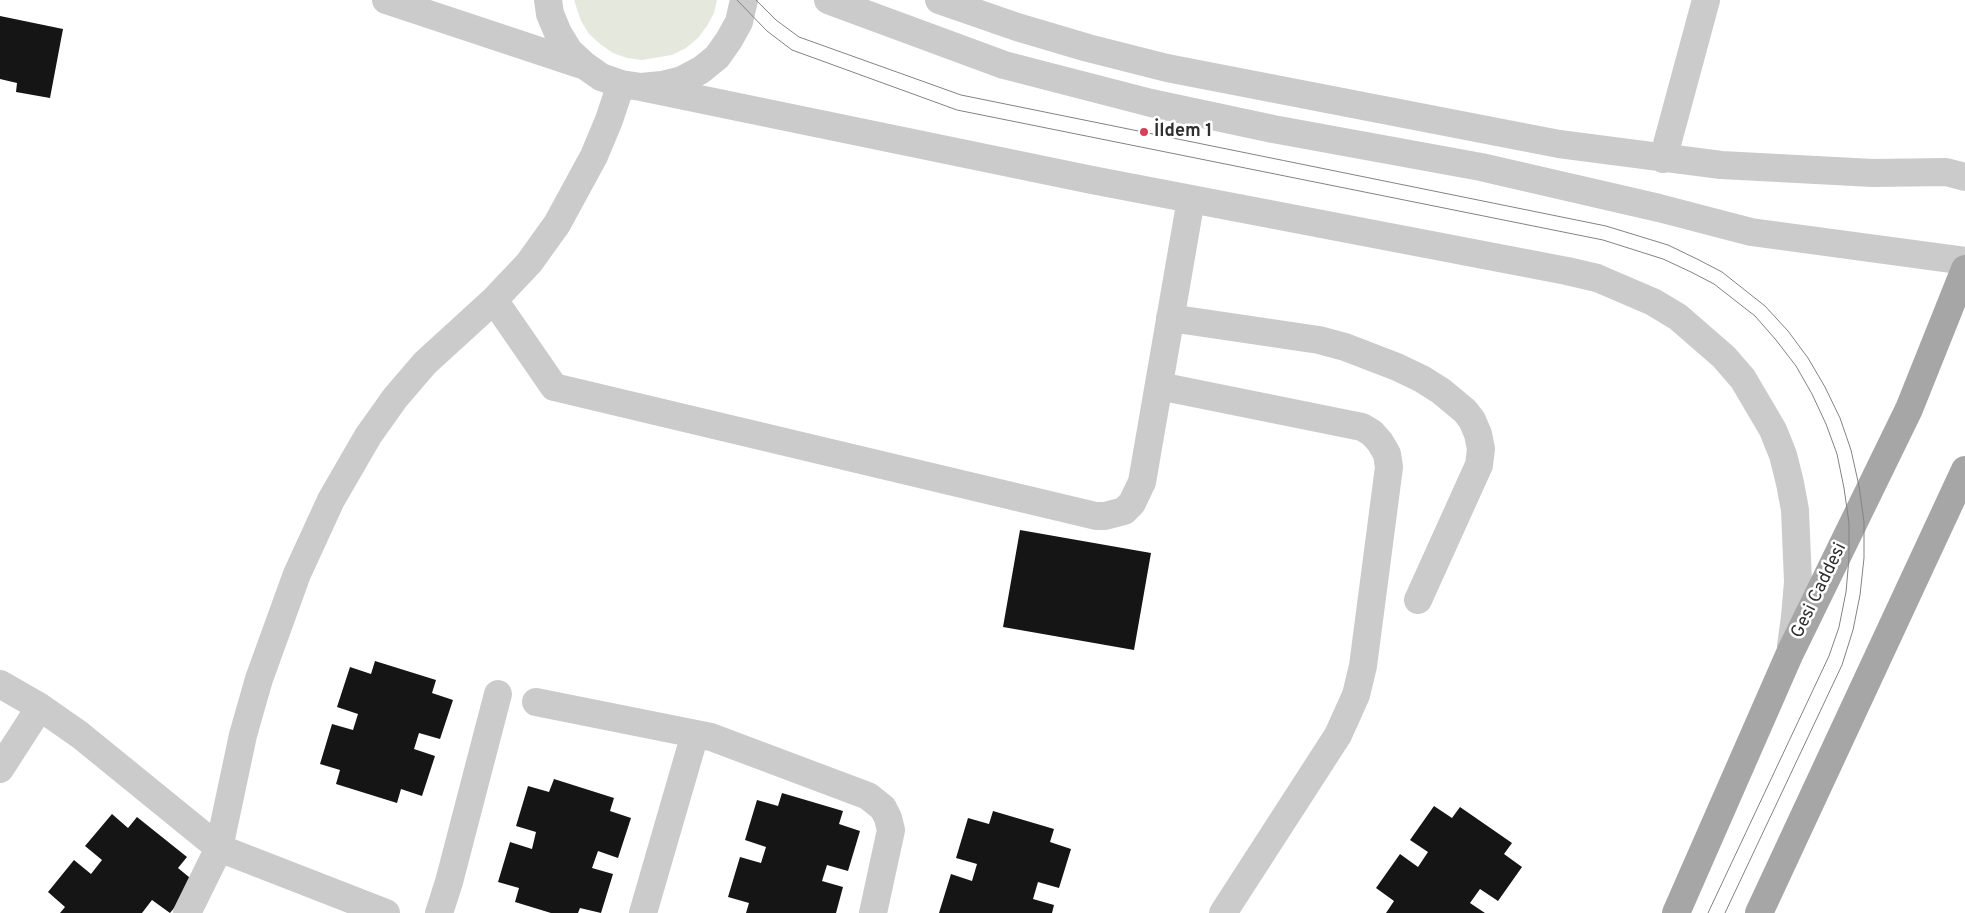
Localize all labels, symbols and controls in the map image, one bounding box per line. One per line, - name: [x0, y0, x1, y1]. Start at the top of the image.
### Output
- place label: İldem 1: [1154, 121, 1212, 143]
- marker: İldem 1: [1138, 126, 1150, 138]
- street label: Gesi Caddesi: [1788, 540, 1852, 642]

